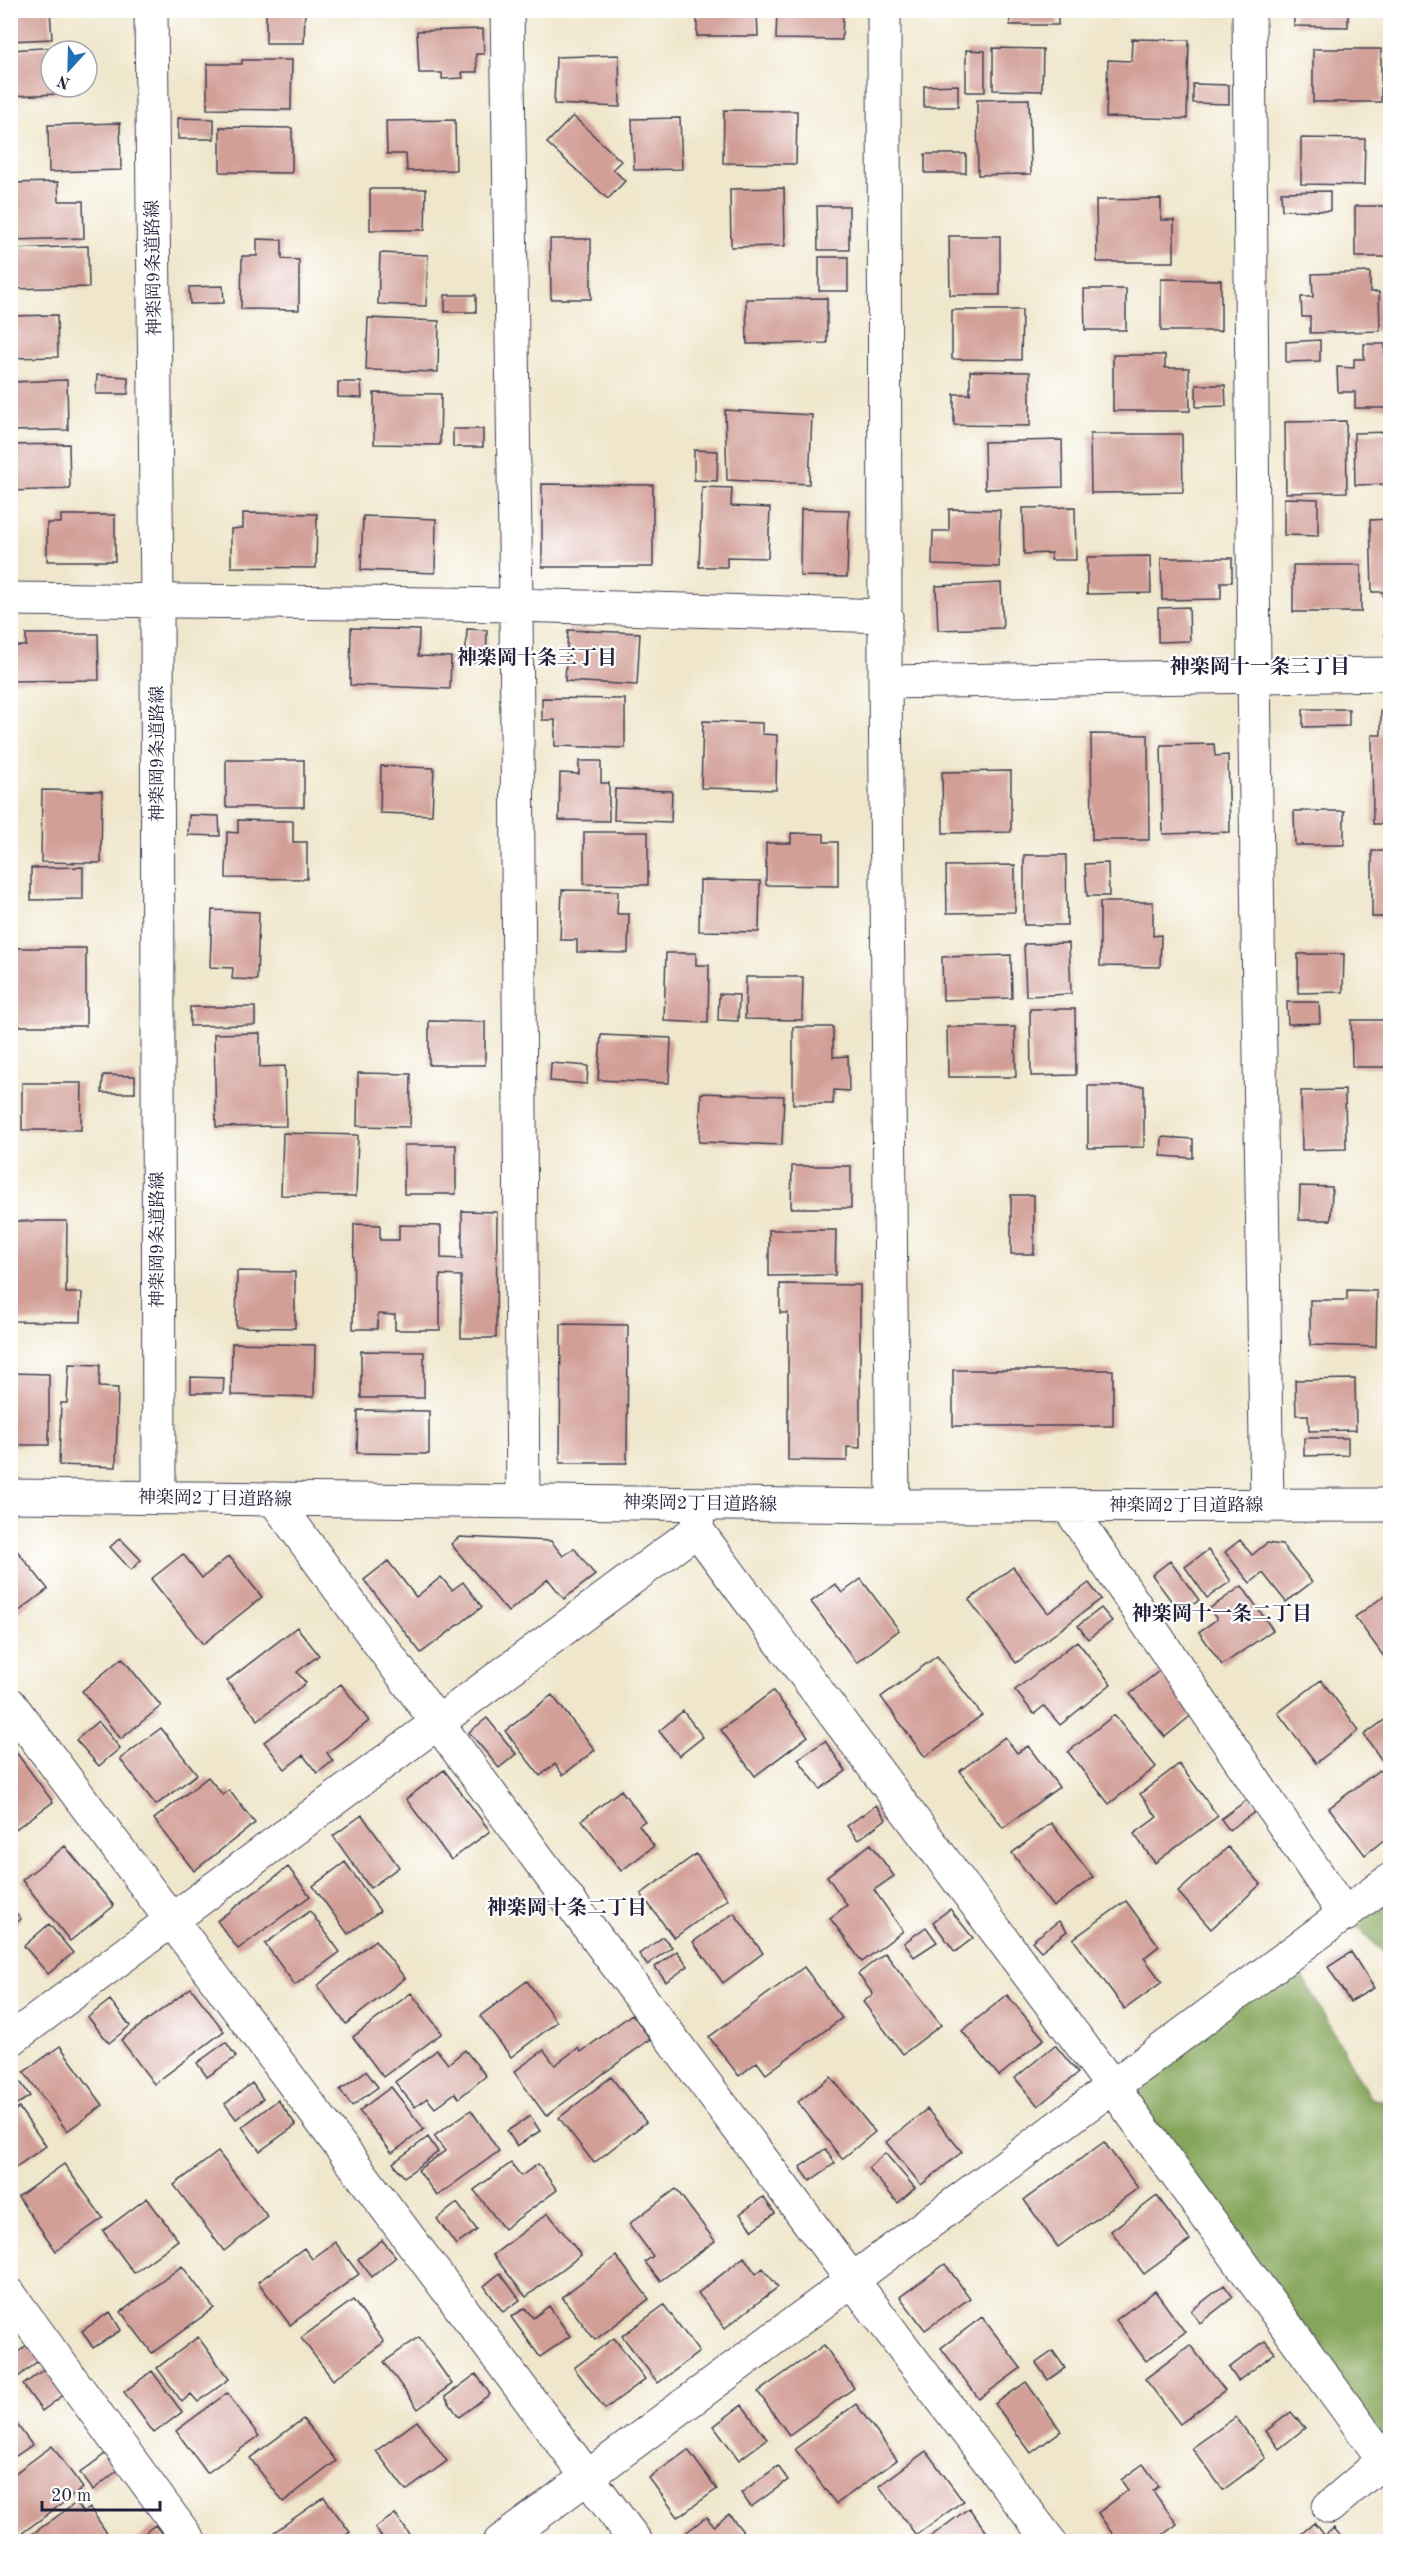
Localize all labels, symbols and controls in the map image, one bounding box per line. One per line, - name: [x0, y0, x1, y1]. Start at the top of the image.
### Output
- north arrow: [39, 39, 99, 99]
- text: N: [55, 71, 73, 91]
- street label: 神楽岡9条道路線: [142, 200, 164, 336]
- district label: 神楽岡十条三丁目: [457, 646, 617, 669]
- district label: 神楽岡十一条三丁目: [1170, 655, 1350, 678]
- street label: 神楽岡9条道路線: [147, 686, 167, 822]
- street label: 神楽岡9条道路線: [147, 1172, 167, 1308]
- street label: 神楽岡2丁目道路線: [138, 1487, 292, 1509]
- street label: 神楽岡2丁目道路線: [623, 1492, 777, 1514]
- street label: 神楽岡2丁目道路線: [1109, 1495, 1263, 1515]
- district label: 神楽岡十一条二丁目: [1132, 1602, 1312, 1625]
- district label: 神楽岡十条二丁目: [487, 1896, 647, 1919]
- scale bar: [42, 2474, 160, 2512]
- text: 20 m: [51, 2487, 91, 2505]

